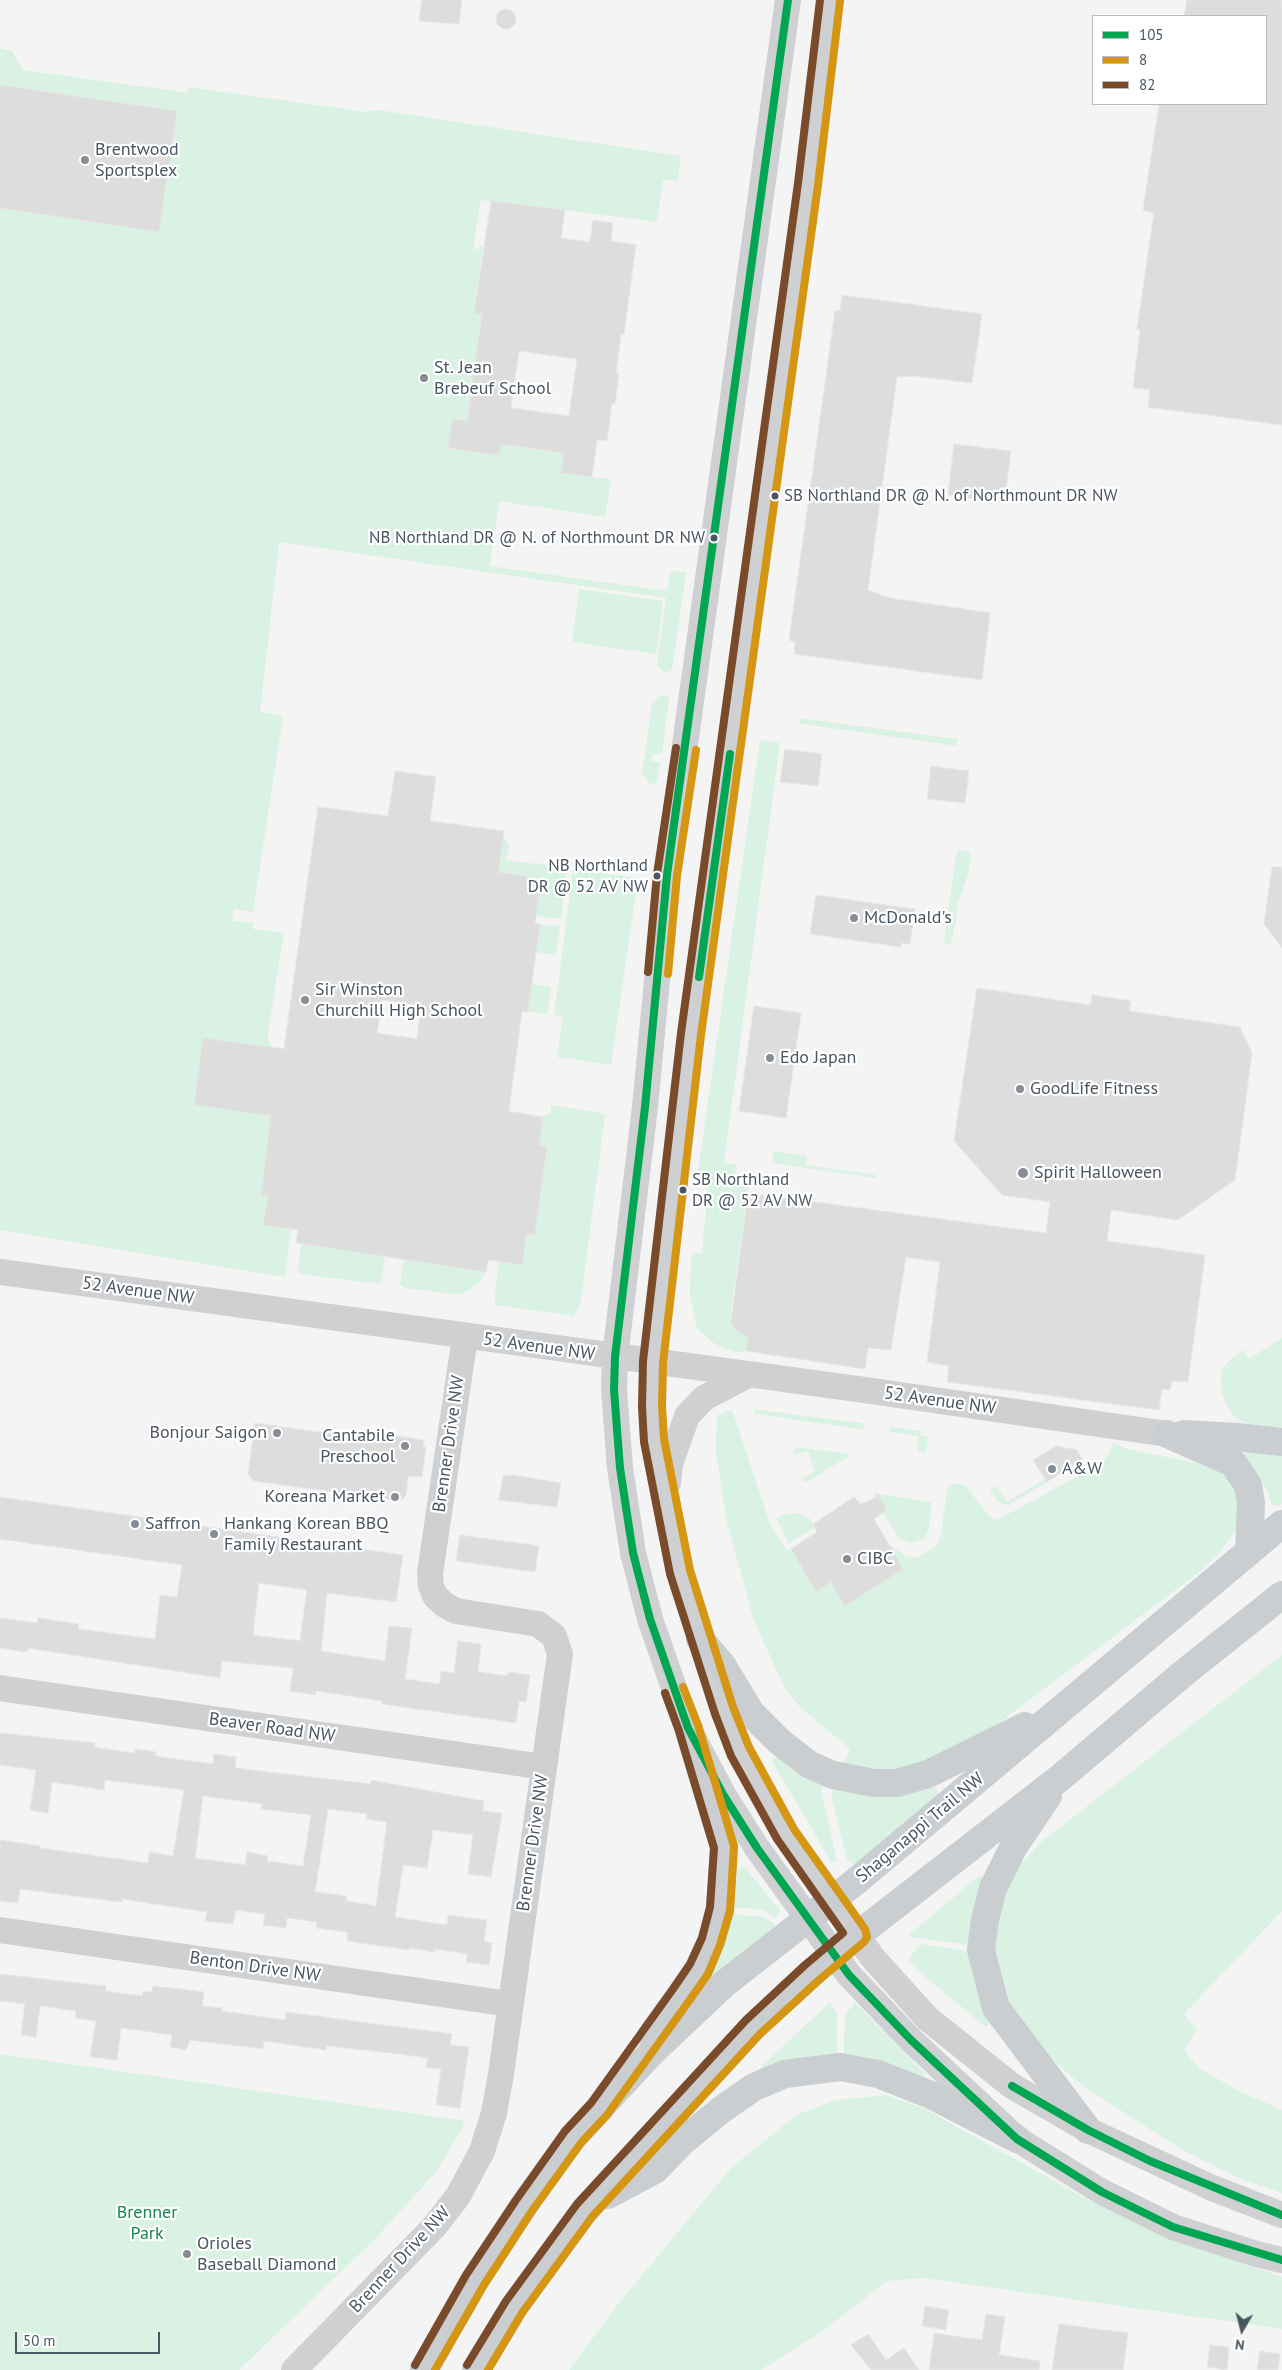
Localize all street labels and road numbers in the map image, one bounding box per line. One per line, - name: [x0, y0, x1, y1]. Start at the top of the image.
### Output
- street label: 52 Avenue NW: [81, 1272, 195, 1310]
- street label: 52 Avenue NW: [482, 1328, 596, 1366]
- street label: Brenner Drive NW: [429, 1374, 469, 1514]
- street label: 52 Avenue NW: [883, 1382, 997, 1420]
- street label: Beaver Road NW: [208, 1708, 336, 1748]
- street label: Shaganappi Trail NW: [852, 1768, 988, 1888]
- street label: Brenner Drive NW: [513, 1773, 553, 1913]
- street label: Benton Drive NW: [188, 1947, 322, 1987]
- street label: Brenner Drive NW: [345, 2202, 455, 2318]

